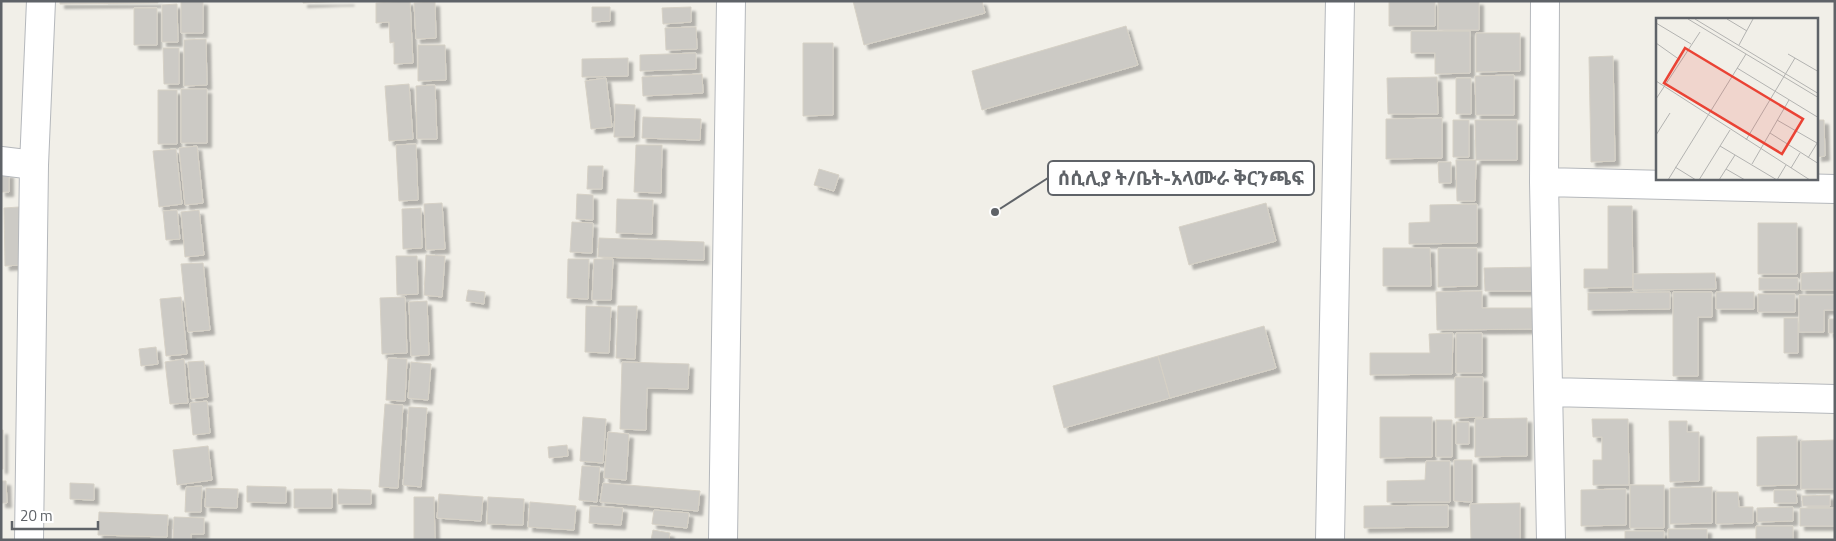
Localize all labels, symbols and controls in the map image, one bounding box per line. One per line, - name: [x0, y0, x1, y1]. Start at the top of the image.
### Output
- inset map: [1656, 18, 1818, 180]
- callout: ሰሲሊያ ት/ቤት-አላሙራ ቅርንጫፍ: [1048, 161, 1314, 195]
- text: ሰሲሊያ ት/ቤት-አላሙራ ቅርንጫፍ: [1058, 163, 1304, 192]
- scale bar: [12, 498, 99, 530]
- text: 20 m: [20, 504, 53, 527]

